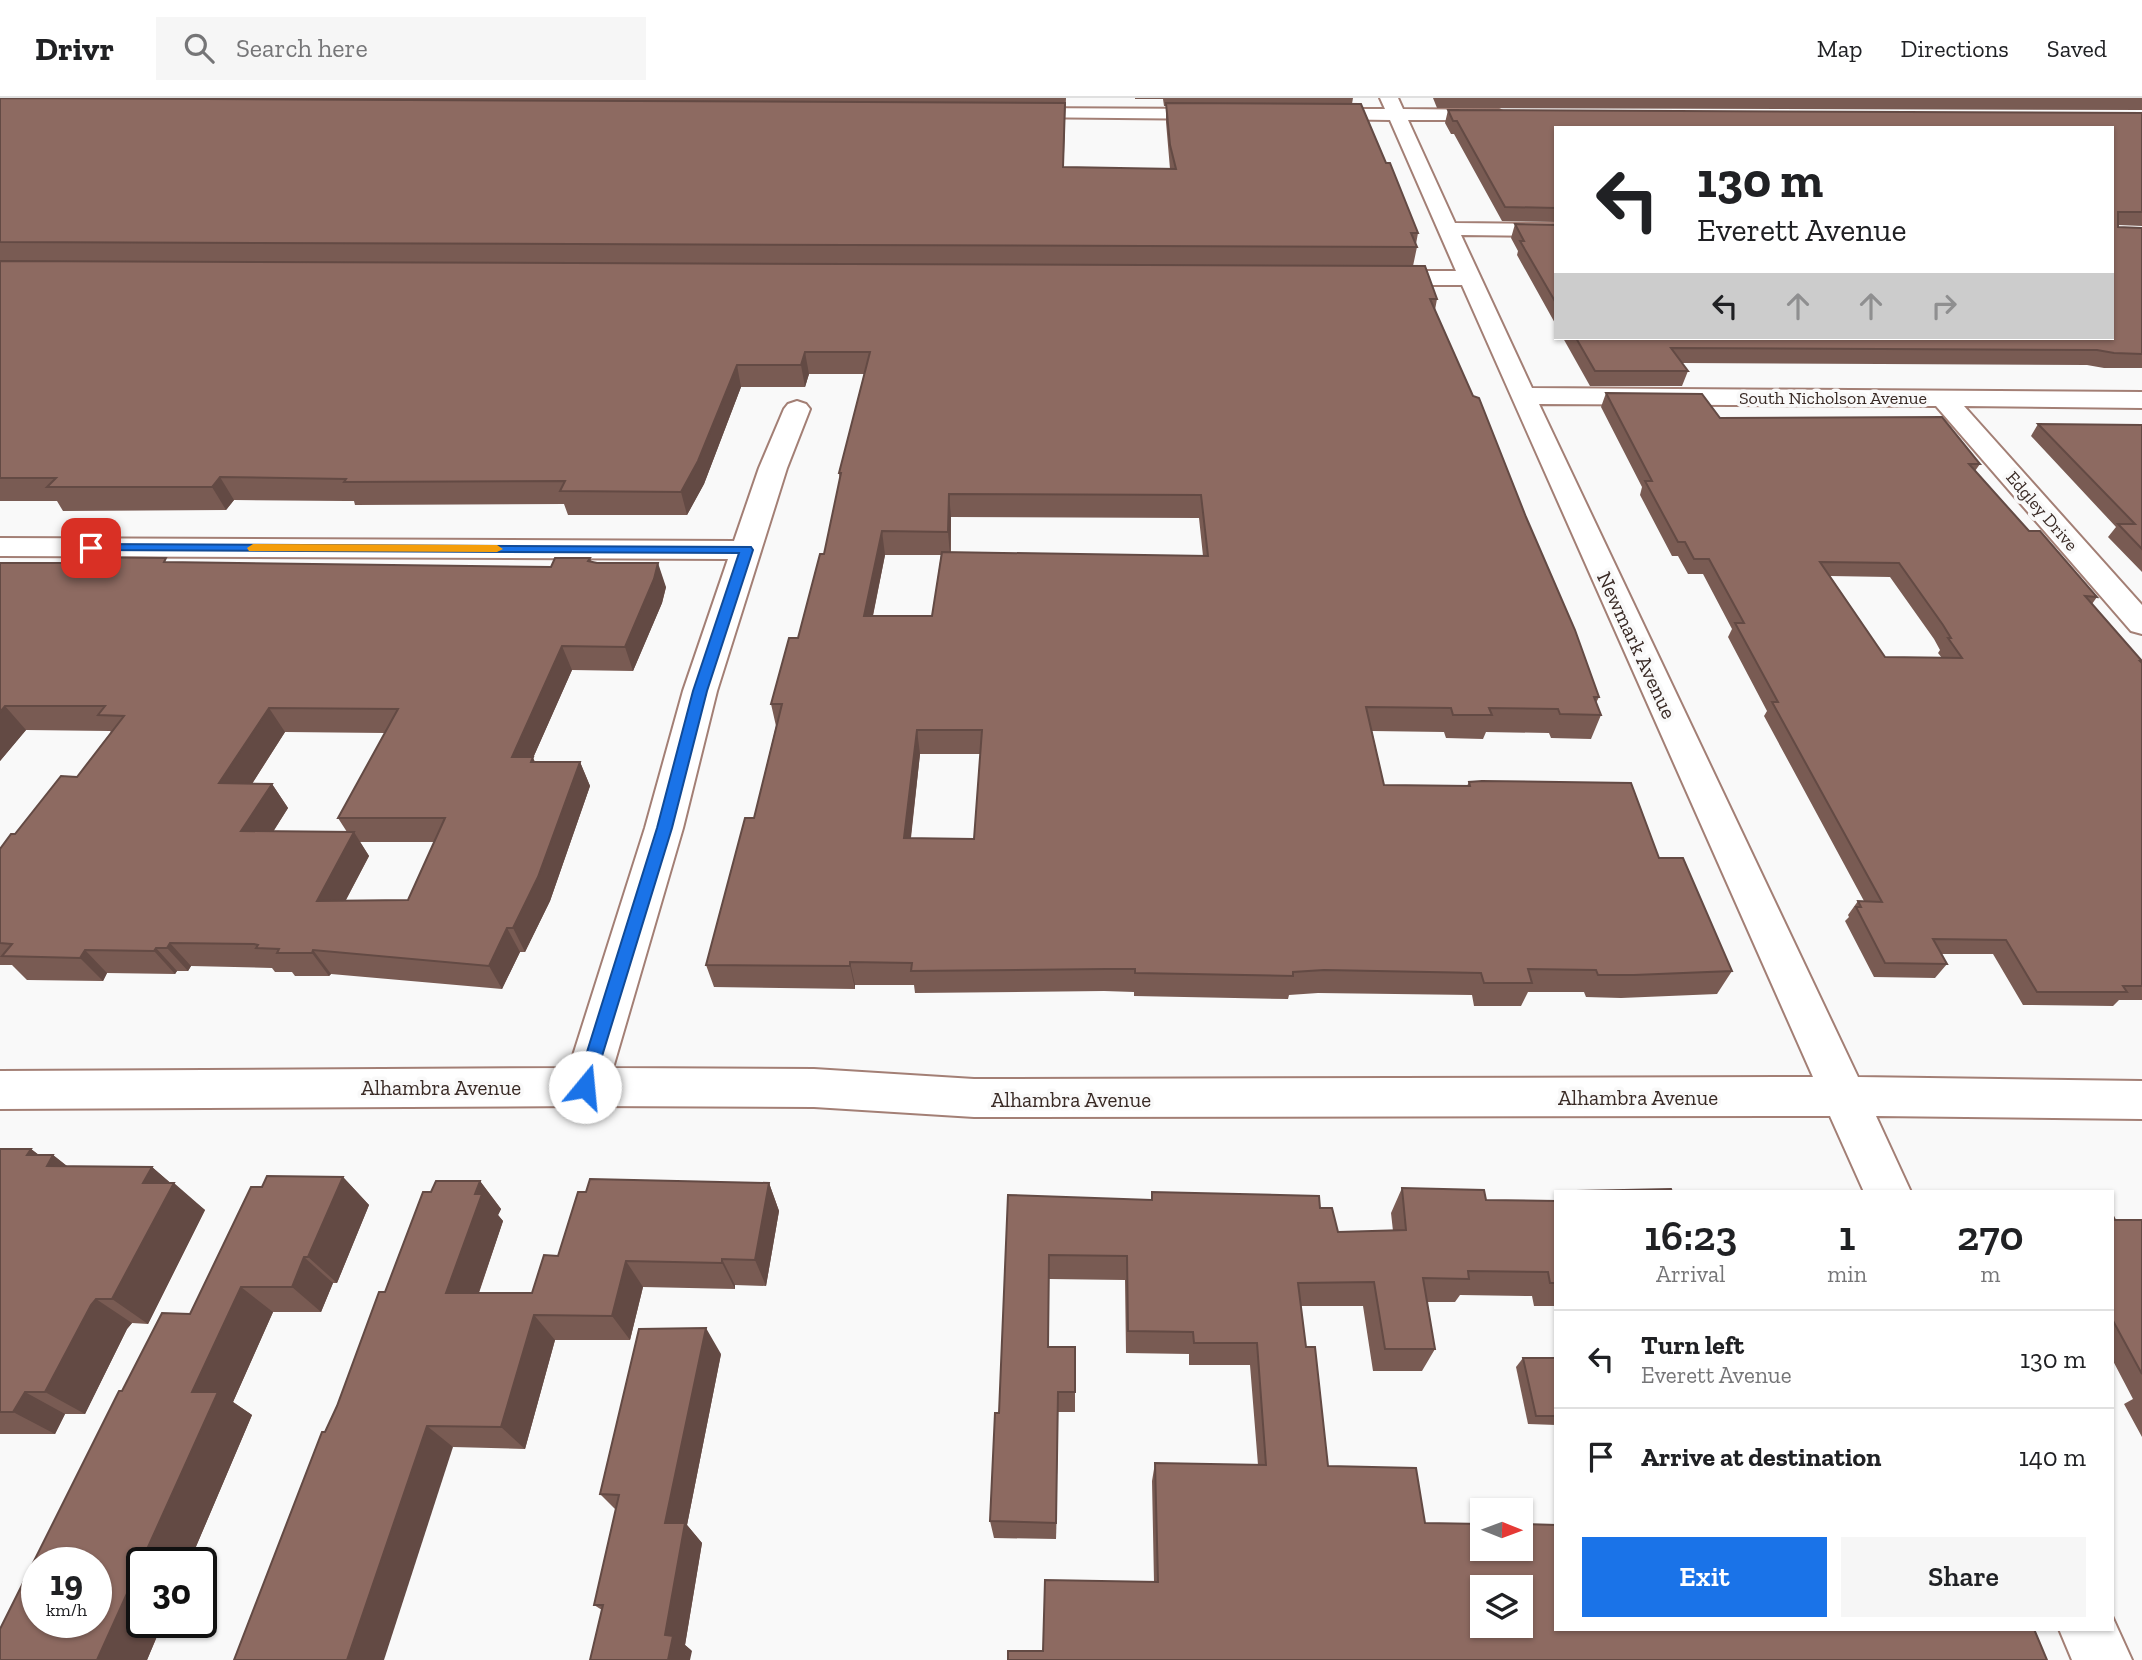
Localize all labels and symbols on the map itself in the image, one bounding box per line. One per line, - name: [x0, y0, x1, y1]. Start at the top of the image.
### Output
- street label: South Nicholson Avenue: [1739, 387, 1927, 409]
- street label: Edgley Drive: [2001, 467, 2083, 555]
- pin: [61, 518, 121, 578]
- street label: Newmark Avenue: [1592, 568, 1682, 723]
- position arrow: [548, 1050, 622, 1124]
- street label: Alhambra Avenue: [361, 1075, 521, 1100]
- street label: Alhambra Avenue: [1558, 1085, 1718, 1110]
- street label: Alhambra Avenue: [991, 1087, 1151, 1112]
- north arrow: [1470, 1498, 1533, 1561]
- speed limit sign: 30: [126, 1547, 217, 1638]

